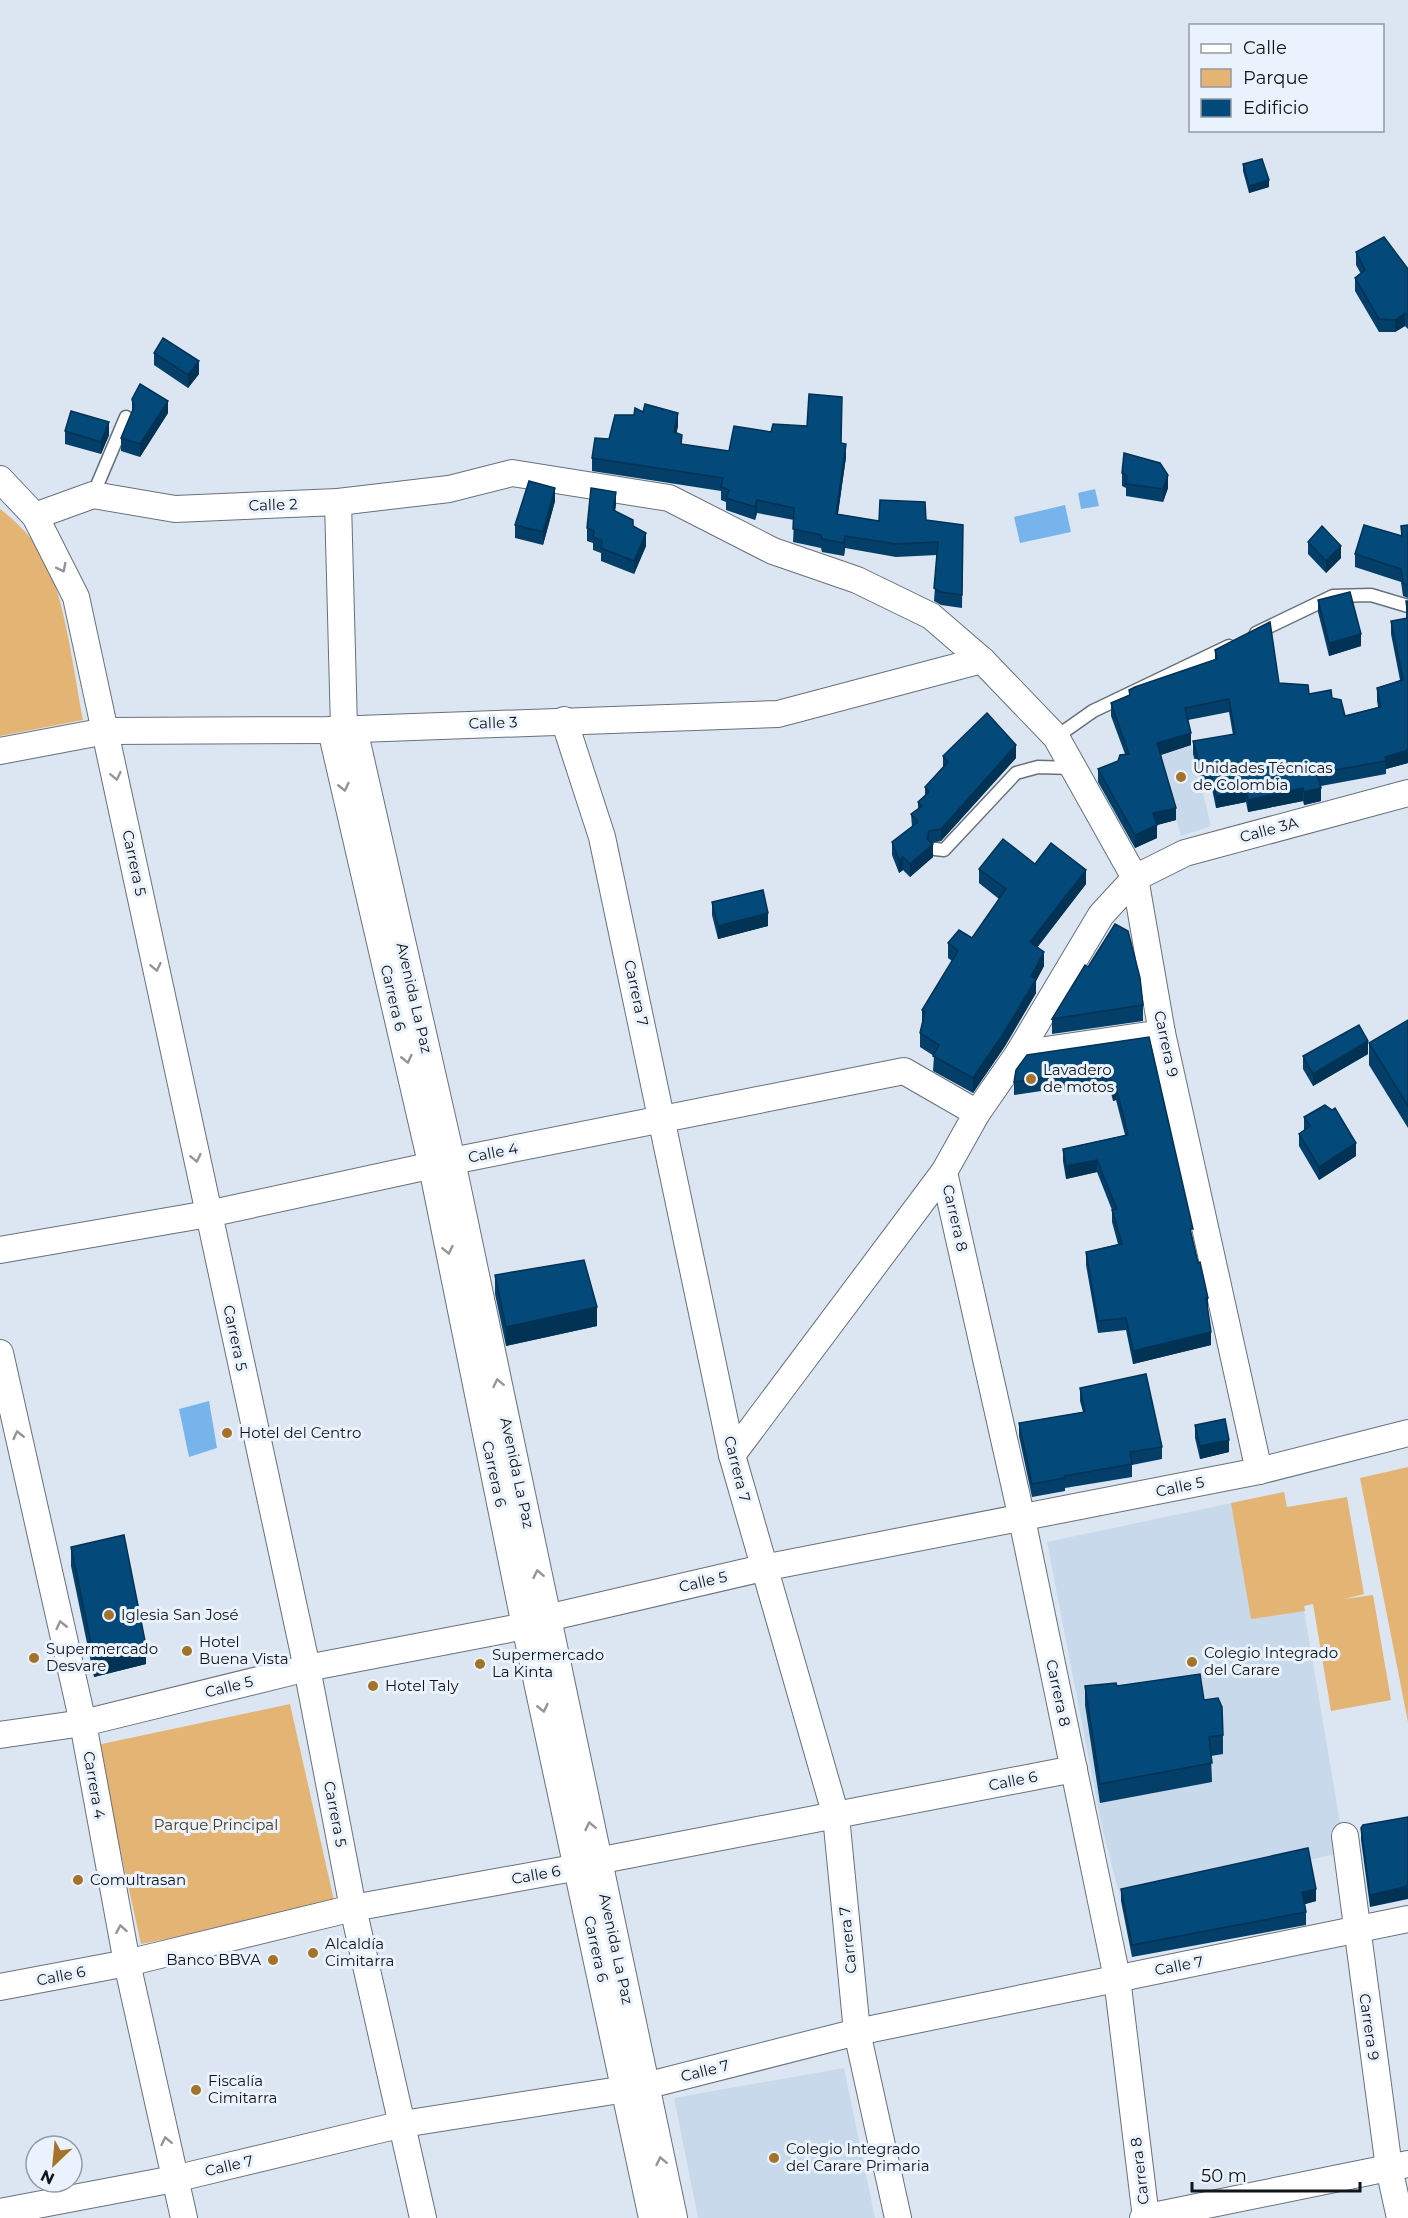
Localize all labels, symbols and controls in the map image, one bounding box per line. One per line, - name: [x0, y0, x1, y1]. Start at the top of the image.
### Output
- legend: [1189, 24, 1384, 132]
- text: Calle: [1243, 37, 1287, 59]
- text: Parque: [1243, 67, 1309, 89]
- text: Edificio: [1243, 97, 1309, 119]
- street label: Calle 2: [248, 494, 298, 515]
- one-way arrow: [54, 562, 66, 573]
- street label: Calle 3: [468, 712, 518, 733]
- place label: Unidades Técnicas de Colombia: [1193, 758, 1333, 794]
- marker: Unidades Técnicas de Colombia: [1174, 770, 1188, 784]
- one-way arrow: [109, 771, 122, 781]
- one-way arrow: [337, 782, 350, 792]
- street label: Calle 3A: [1238, 813, 1300, 846]
- street label: Carrera 5: [118, 828, 151, 898]
- street label: Avenida La Paz: [393, 941, 437, 1055]
- street label: Carrera 7: [620, 958, 653, 1028]
- one-way arrow: [149, 962, 162, 972]
- street label: Carrera 6: [377, 963, 410, 1033]
- street label: Carrera 9: [1150, 1009, 1183, 1079]
- one-way arrow: [399, 1054, 412, 1064]
- place label: Lavadero de motos: [1043, 1060, 1114, 1096]
- marker: Lavadero de motos: [1024, 1072, 1038, 1086]
- street label: Calle 4: [466, 1138, 520, 1167]
- one-way arrow: [189, 1153, 202, 1163]
- street label: Carrera 8: [939, 1183, 972, 1253]
- one-way arrow: [441, 1244, 454, 1254]
- street label: Carrera 5: [219, 1303, 252, 1373]
- one-way arrow: [492, 1378, 505, 1388]
- street label: Avenida La Paz: [496, 1416, 539, 1531]
- place label: Hotel del Centro: [239, 1423, 361, 1442]
- marker: Hotel del Centro: [220, 1426, 234, 1440]
- one-way arrow: [13, 1430, 26, 1440]
- street label: Carrera 7: [720, 1434, 755, 1504]
- street label: Carrera 6: [478, 1439, 511, 1509]
- street label: Calle 5: [1154, 1472, 1206, 1501]
- street label: Calle 5: [677, 1567, 729, 1596]
- one-way arrow: [532, 1569, 545, 1579]
- place label: Iglesia San José: [121, 1605, 238, 1624]
- marker: Iglesia San José: [102, 1608, 116, 1622]
- one-way arrow: [55, 1621, 68, 1631]
- place label: Hotel Buena Vista: [199, 1632, 289, 1668]
- place label: Supermercado Desvare: [46, 1639, 158, 1675]
- place label: Colegio Integrado del Carare: [1204, 1643, 1338, 1679]
- marker: Hotel Buena Vista: [180, 1644, 194, 1658]
- place label: Supermercado La Kinta: [492, 1645, 604, 1681]
- marker: Supermercado Desvare: [27, 1651, 41, 1665]
- marker: Colegio Integrado del Carare: [1185, 1655, 1199, 1669]
- marker: Supermercado La Kinta: [473, 1657, 487, 1671]
- street label: Carrera 8: [1042, 1658, 1075, 1728]
- street label: Calle 5: [203, 1671, 255, 1702]
- place label: Hotel Taly: [385, 1676, 459, 1695]
- marker: Hotel Taly: [366, 1679, 380, 1693]
- one-way arrow: [536, 1703, 549, 1713]
- street label: Carrera 4: [79, 1750, 110, 1820]
- street label: Calle 6: [987, 1766, 1039, 1795]
- street label: Carrera 5: [320, 1779, 351, 1849]
- park label: Parque Principal: [154, 1815, 278, 1834]
- one-way arrow: [584, 1822, 597, 1832]
- street label: Calle 6: [510, 1861, 562, 1888]
- place label: Comultrasan: [90, 1870, 186, 1889]
- marker: Comultrasan: [71, 1873, 85, 1887]
- street label: Avenida La Paz: [595, 1892, 638, 2007]
- street label: Carrera 7: [835, 1906, 860, 1974]
- street label: Carrera 6: [580, 1914, 613, 1984]
- one-way arrow: [115, 1925, 128, 1935]
- place label: Alcaldía Cimitarra: [325, 1934, 394, 1970]
- marker: Alcaldía Cimitarra: [306, 1946, 320, 1960]
- place label: Banco BBVA: [166, 1950, 261, 1969]
- street label: Calle 7: [1153, 1951, 1205, 1980]
- marker: Banco BBVA: [266, 1953, 280, 1967]
- street label: Calle 6: [35, 1961, 87, 1990]
- street label: Carrera 9: [1355, 1992, 1384, 2062]
- street label: Calle 7: [679, 2055, 731, 2086]
- place label: Fiscalía Cimitarra: [208, 2071, 277, 2107]
- marker: Fiscalía Cimitarra: [189, 2083, 203, 2097]
- north arrow: [24, 2134, 84, 2194]
- one-way arrow: [160, 2136, 173, 2146]
- street label: Carrera 8: [1126, 2136, 1153, 2206]
- place label: Colegio Integrado del Carare Primaria: [786, 2139, 930, 2175]
- street label: Calle 7: [203, 2151, 255, 2180]
- marker: Colegio Integrado del Carare Primaria: [767, 2151, 781, 2165]
- scale bar: [1192, 2155, 1360, 2193]
- one-way arrow: [656, 2156, 669, 2166]
- text: 50 m: [1201, 2165, 1247, 2187]
- text: N: [38, 2166, 58, 2188]

